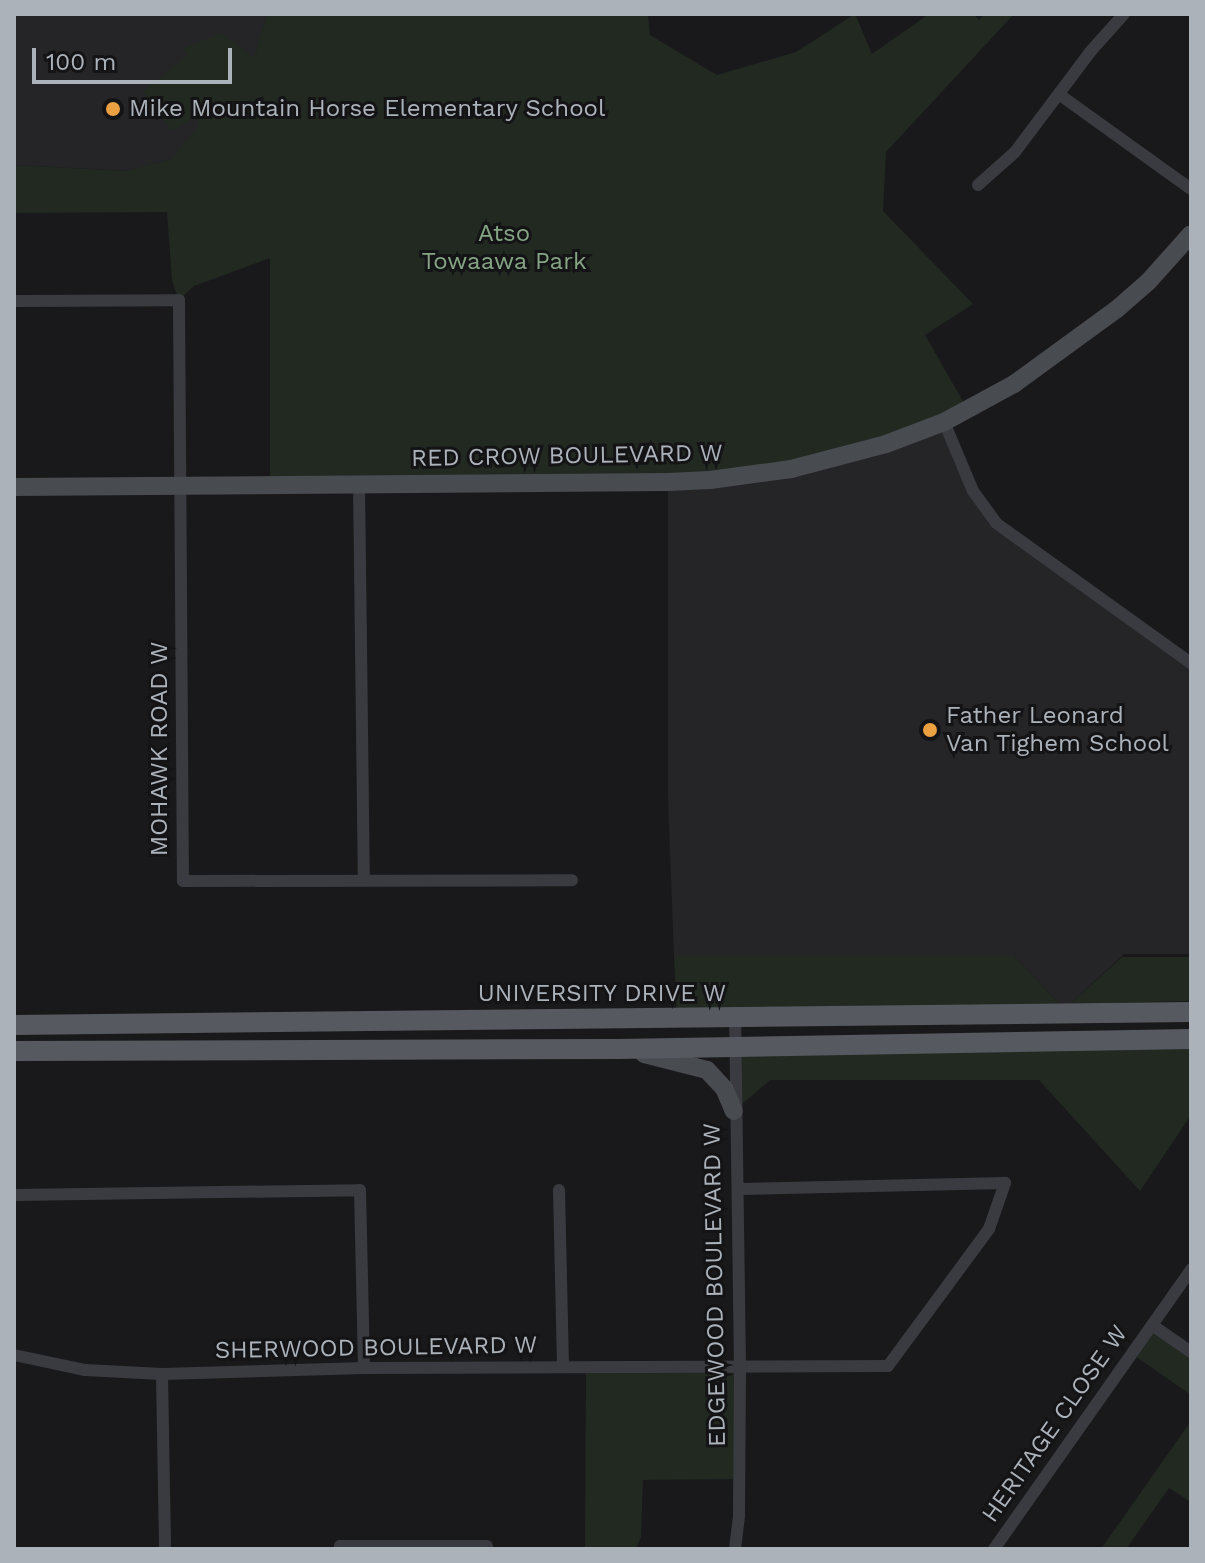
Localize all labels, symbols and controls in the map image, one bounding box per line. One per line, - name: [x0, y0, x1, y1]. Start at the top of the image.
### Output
- scale bar: [36, 32, 236, 82]
- text: 100 m: [46, 48, 116, 76]
- place label: Mike Mountain Horse Elementary School: [129, 95, 606, 123]
- marker: Mike Mountain Horse Elementary School: [104, 100, 122, 118]
- park label: Atso Towaawa Park: [421, 220, 587, 276]
- street label: RED CROW BOULEVARD W: [410, 439, 724, 473]
- street label: MOHAWK ROAD W: [146, 641, 174, 857]
- place label: Father Leonard Van Tighem School: [946, 702, 1170, 758]
- marker: Father Leonard Van Tighem School: [921, 721, 939, 739]
- street label: UNIVERSITY DRIVE W: [477, 980, 727, 1008]
- street label: EDGEWOOD BOULEVARD W: [698, 1123, 732, 1447]
- street label: HERITAGE CLOSE W: [976, 1320, 1134, 1528]
- street label: SHERWOOD BOULEVARD W: [214, 1331, 538, 1365]

